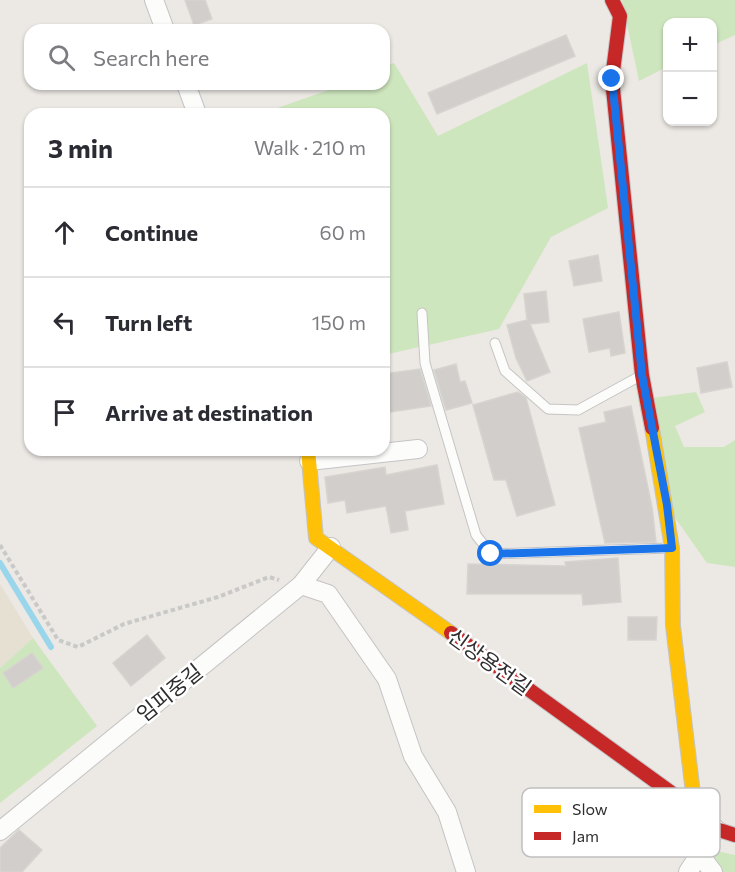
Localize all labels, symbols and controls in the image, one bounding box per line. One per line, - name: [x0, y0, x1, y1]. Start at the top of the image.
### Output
- map controls: [663, 18, 717, 126]
- button: +: [663, 18, 717, 72]
- search box: [24, 24, 390, 90]
- icon: search: [45, 41, 78, 74]
- text: Search here: [93, 44, 209, 71]
- route end: [598, 65, 624, 91]
- button: −: [663, 72, 717, 126]
- text: 3 min: [48, 132, 113, 163]
- text: Walk · 210 m: [254, 135, 366, 159]
- icon: ahead: [48, 216, 81, 249]
- text: Continue: [105, 219, 198, 246]
- text: 60 m: [320, 220, 366, 244]
- icon: left: [48, 306, 81, 339]
- text: Turn left: [105, 309, 192, 336]
- text: 150 m: [312, 310, 366, 334]
- icon: arrive: [48, 396, 81, 429]
- text: Arrive at destination: [105, 399, 313, 426]
- route start: [477, 540, 503, 566]
- street label: 신상용전길: [444, 622, 536, 700]
- street label: 임피중길: [131, 658, 207, 726]
- legend: [522, 788, 720, 857]
- text: Slow: [572, 799, 608, 818]
- text: Jam: [572, 826, 599, 845]

